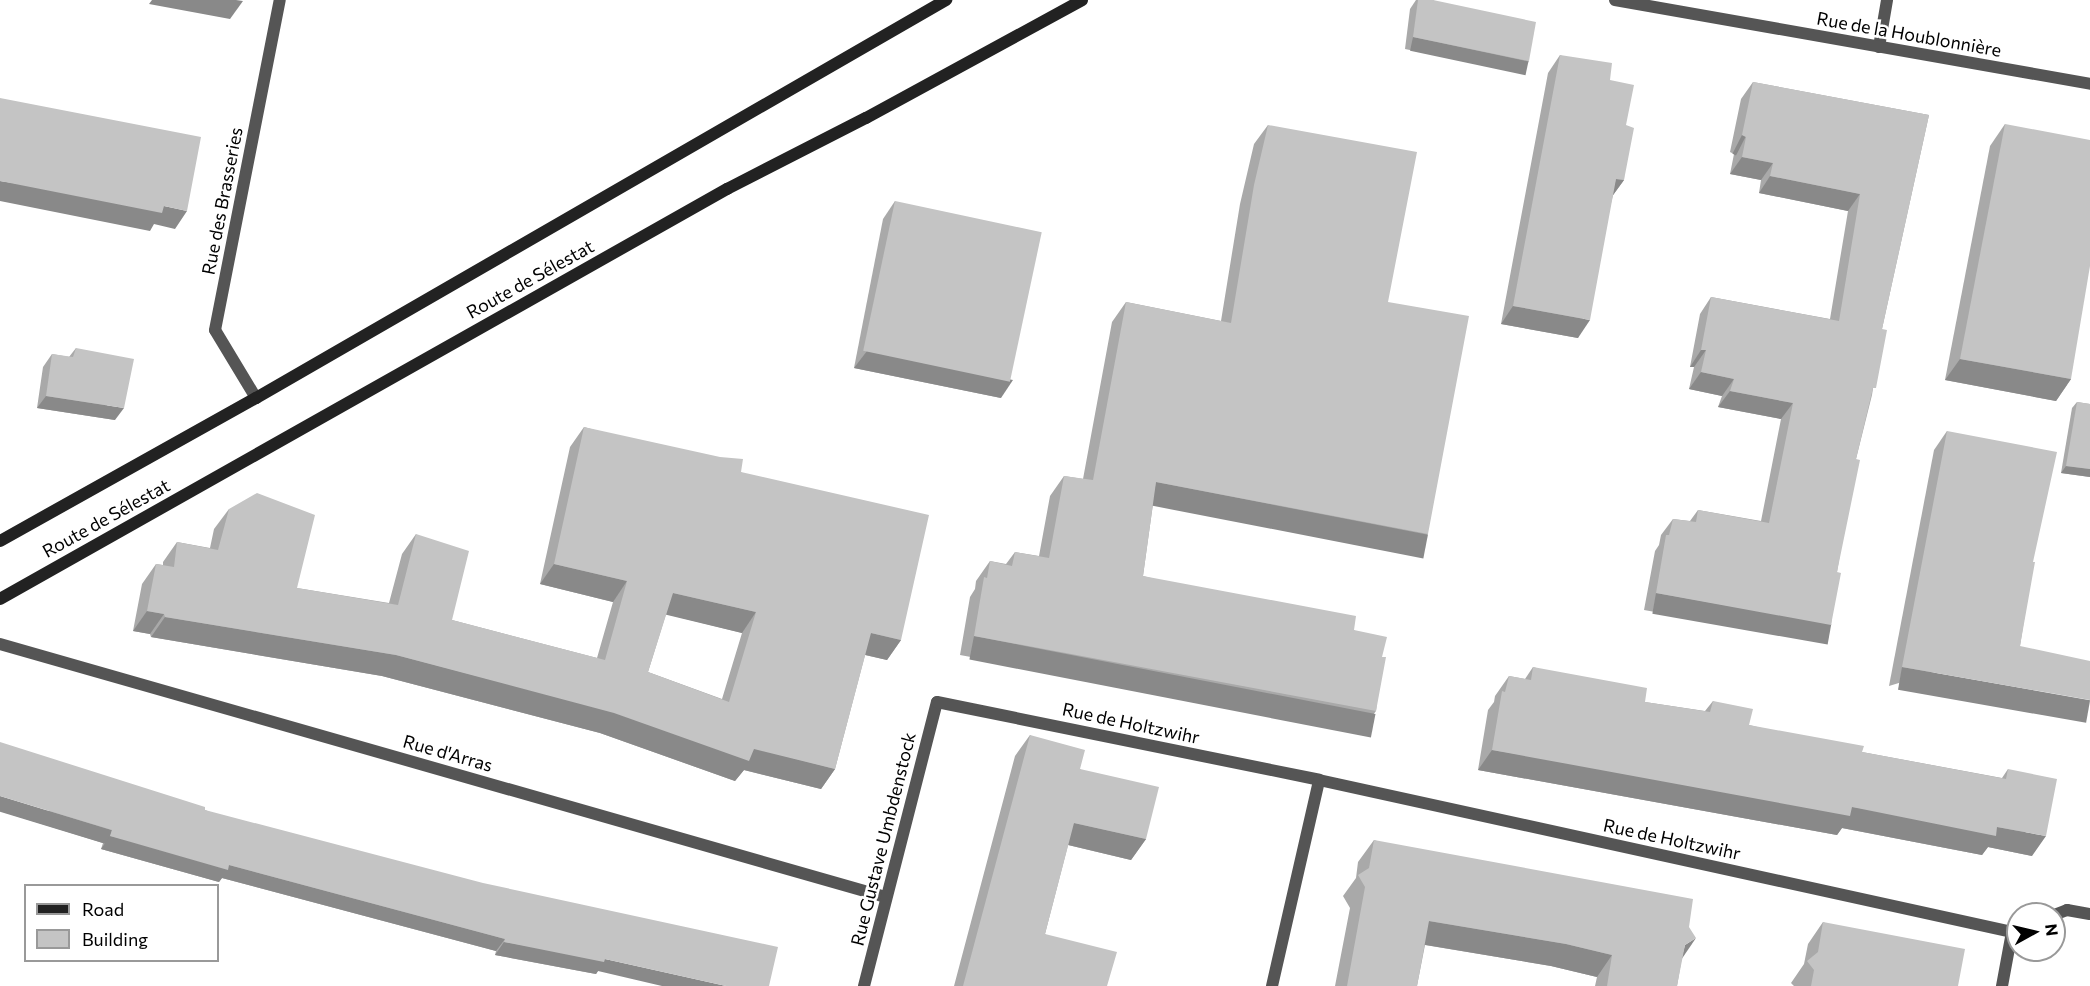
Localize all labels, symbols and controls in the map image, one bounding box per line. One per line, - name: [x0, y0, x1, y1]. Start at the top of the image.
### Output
- street label: Rue de la Houblonnière: [1815, 7, 2003, 61]
- street label: Rue des Brasseries: [197, 125, 247, 277]
- street label: Route de Sélestat: [463, 235, 597, 323]
- street label: Route de Sélestat: [39, 474, 173, 562]
- street label: Rue de Holtzwihr: [1060, 698, 1202, 748]
- street label: Rue d'Arras: [401, 730, 495, 776]
- street label: Rue Gustave Umbdenstock: [846, 730, 920, 948]
- street label: Rue de Holtzwihr: [1601, 814, 1743, 864]
- legend: [24, 884, 219, 962]
- text: Road: [82, 898, 124, 920]
- north arrow: [2006, 902, 2066, 962]
- text: N: [2042, 922, 2063, 937]
- text: Building: [82, 928, 148, 950]

